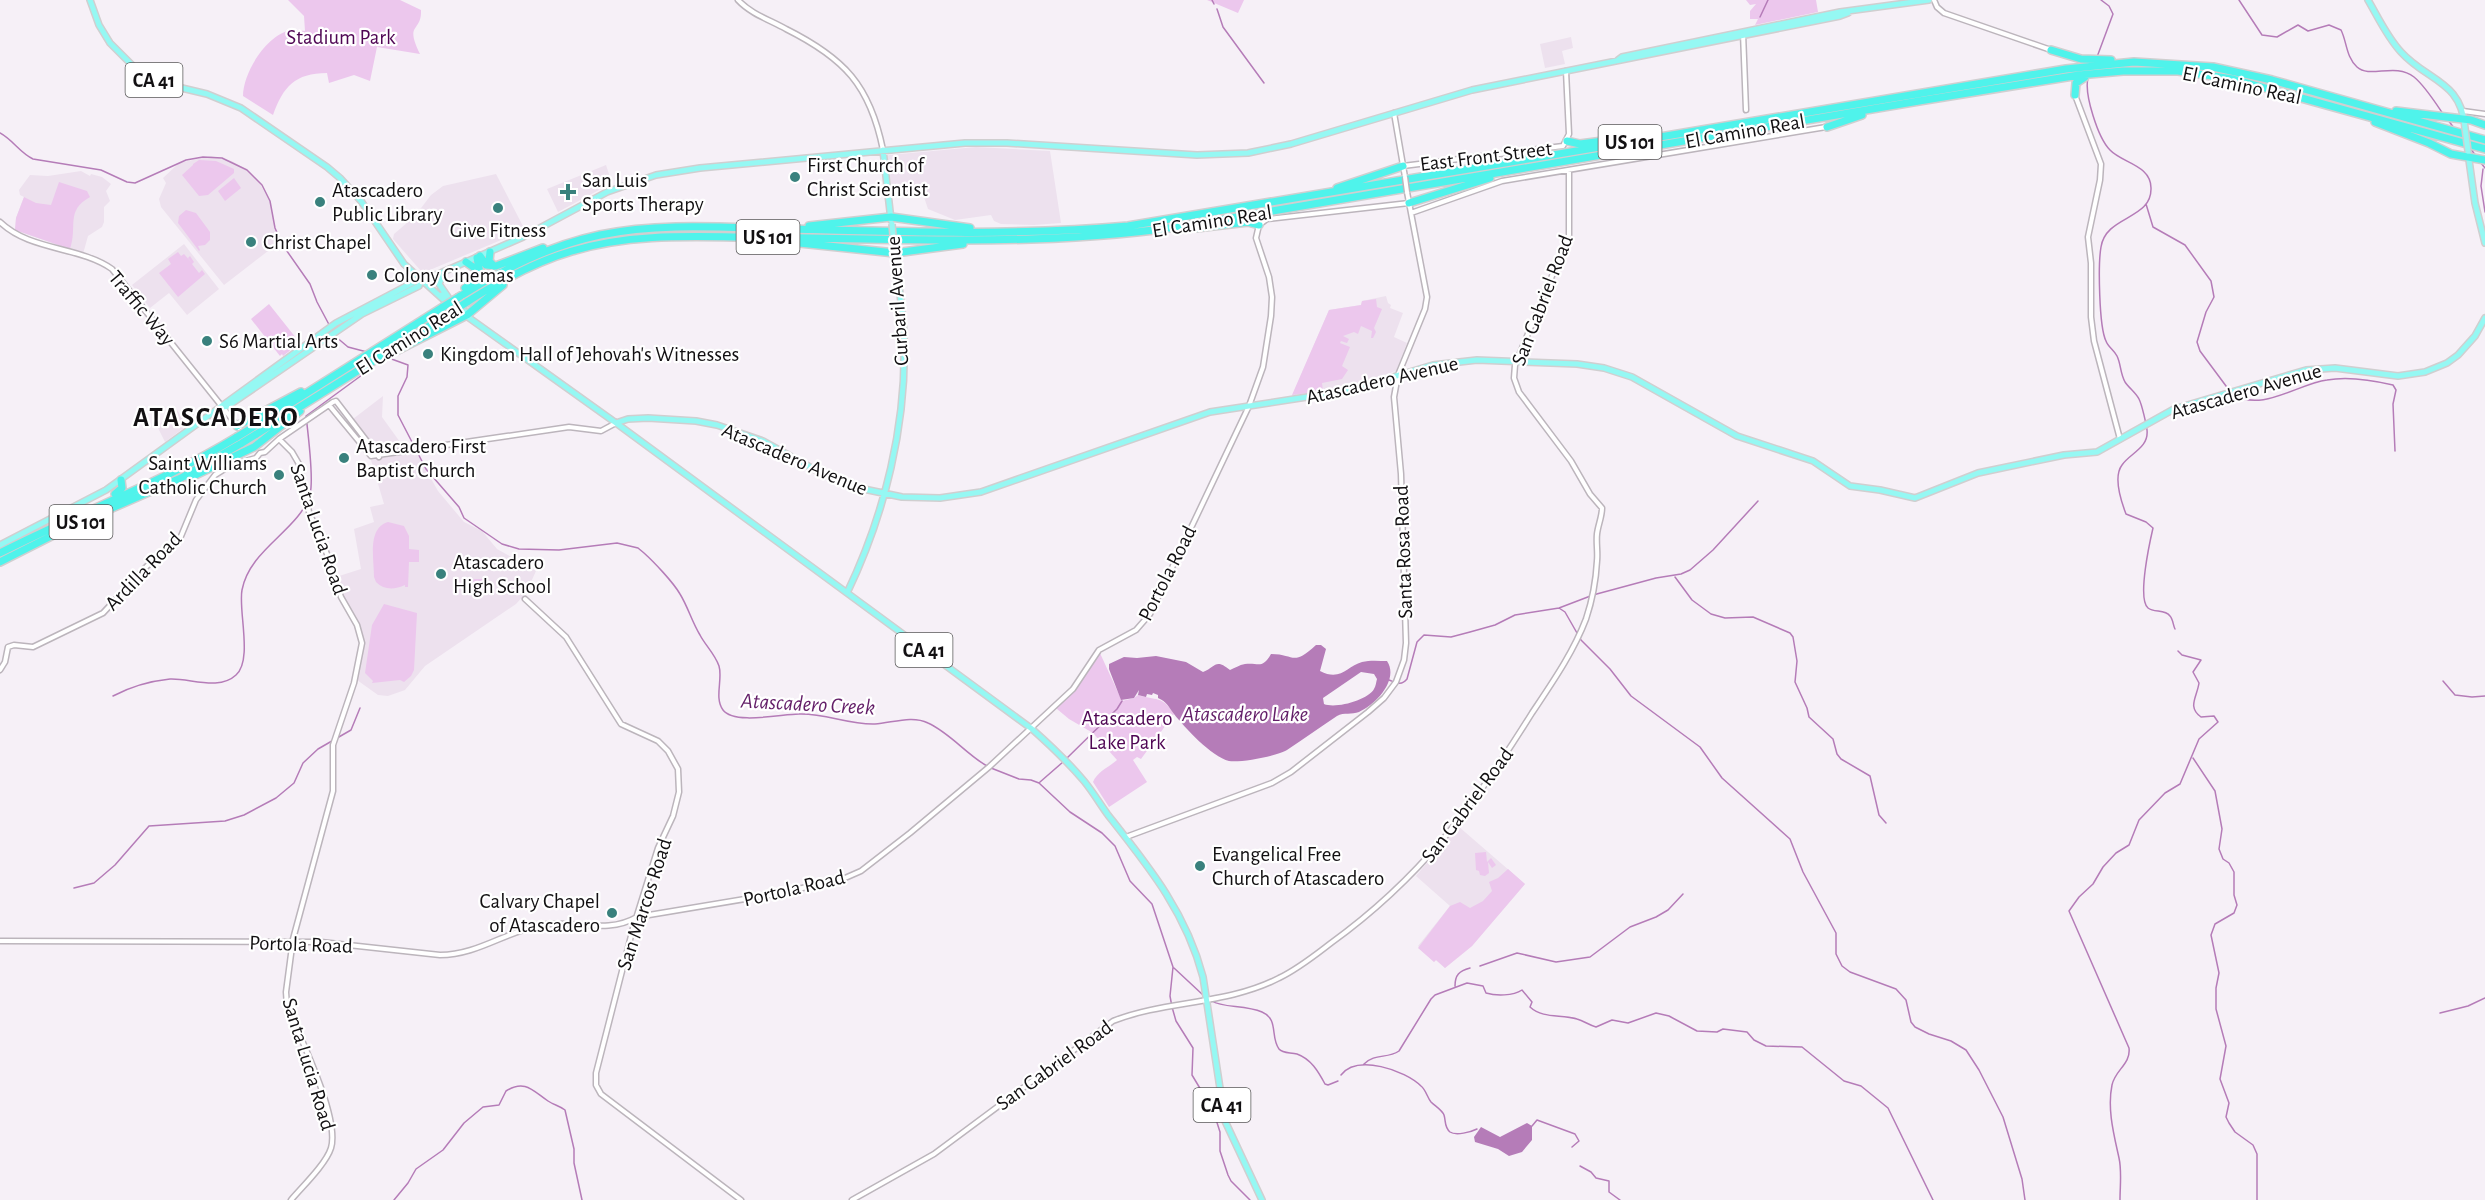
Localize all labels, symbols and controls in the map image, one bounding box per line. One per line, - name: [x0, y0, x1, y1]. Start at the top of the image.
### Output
- park label: Stadium Park: [286, 27, 396, 48]
- road number: CA 41: [126, 63, 182, 97]
- street label: El Camino Real: [2180, 63, 2303, 108]
- street label: El Camino Real: [1684, 111, 1807, 152]
- road number: US 101: [1598, 125, 1662, 159]
- street label: East Front Street: [1419, 138, 1554, 175]
- place label: First Church of Christ Scientist: [807, 155, 928, 200]
- place label: San Luis Sports Therapy: [582, 170, 704, 215]
- marker: First Church of Christ Scientist: [788, 170, 802, 184]
- place label: Atascadero Public Library: [332, 180, 442, 225]
- marker: San Luis Sports Therapy: [559, 183, 577, 201]
- marker: Atascadero Public Library: [313, 195, 327, 209]
- marker: Give Fitness: [491, 201, 505, 215]
- street label: El Camino Real: [1151, 202, 1274, 241]
- place label: Give Fitness: [450, 220, 546, 241]
- road number: US 101: [736, 220, 800, 254]
- place label: Christ Chapel: [263, 232, 372, 253]
- street label: San Gabriel Road: [1508, 232, 1577, 368]
- marker: Christ Chapel: [244, 235, 258, 249]
- street label: Curbaril Avenue: [882, 235, 913, 367]
- place label: Colony Cinemas: [384, 265, 514, 286]
- street label: Traffic Way: [104, 267, 179, 350]
- marker: Colony Cinemas: [365, 268, 379, 282]
- street label: El Camino Real: [352, 297, 466, 379]
- place label: S6 Martial Arts: [219, 331, 338, 352]
- marker: S6 Martial Arts: [200, 334, 214, 348]
- place label: Kingdom Hall of Jehovah's Witnesses: [440, 344, 739, 365]
- marker: Kingdom Hall of Jehovah's Witnesses: [421, 347, 435, 361]
- street label: Atascadero Avenue: [1304, 353, 1460, 408]
- street label: Atascadero Avenue: [2168, 360, 2324, 423]
- district label: ATASCADERO: [133, 404, 299, 431]
- street label: Atascadero Avenue: [719, 419, 871, 500]
- place label: Atascadero First Baptist Church: [356, 436, 486, 481]
- marker: Atascadero First Baptist Church: [337, 451, 351, 465]
- place label: Saint Williams Catholic Church: [139, 453, 267, 498]
- street label: Santa Lucia Road: [286, 461, 351, 598]
- marker: Saint Williams Catholic Church: [272, 468, 286, 482]
- street label: Santa Rosa Road: [1391, 485, 1416, 619]
- road number: US 101: [50, 505, 112, 539]
- street label: Portola Road: [1135, 522, 1200, 624]
- street label: Ardilla Road: [101, 528, 186, 615]
- place label: Atascadero High School: [453, 552, 551, 597]
- marker: Atascadero High School: [434, 567, 448, 581]
- road number: CA 41: [896, 633, 952, 667]
- water label: Atascadero Creek: [739, 689, 876, 718]
- water label: Atascadero Lake: [1181, 703, 1308, 725]
- park label: Atascadero Lake Park: [1081, 708, 1173, 753]
- street label: San Gabriel Road: [1418, 744, 1517, 867]
- street label: San Marcos Road: [613, 836, 676, 973]
- place label: Evangelical Free Church of Atascadero: [1212, 844, 1384, 889]
- marker: Evangelical Free Church of Atascadero: [1193, 859, 1207, 873]
- street label: Portola Road: [741, 867, 847, 910]
- place label: Calvary Chapel of Atascadero: [480, 891, 600, 936]
- marker: Calvary Chapel of Atascadero: [605, 906, 619, 920]
- street label: Portola Road: [249, 932, 353, 957]
- street label: Santa Lucia Road: [278, 995, 339, 1133]
- street label: San Gabriel Road: [992, 1016, 1116, 1114]
- road number: CA 41: [1194, 1088, 1250, 1122]

